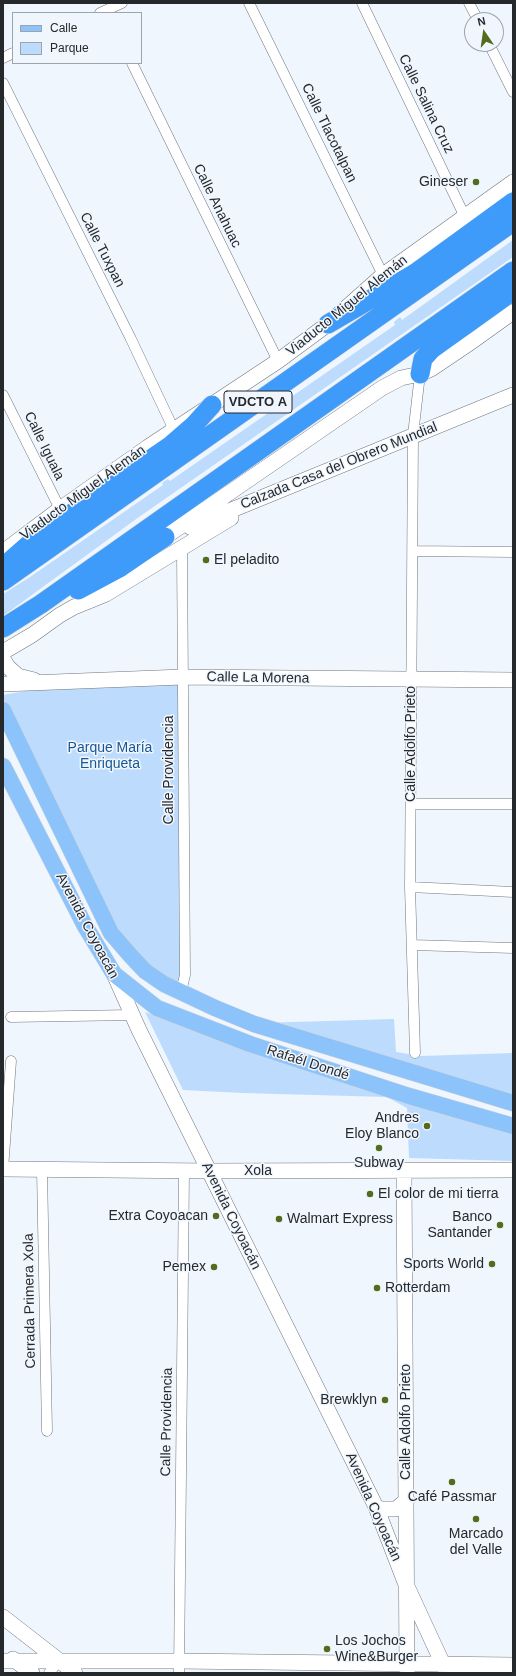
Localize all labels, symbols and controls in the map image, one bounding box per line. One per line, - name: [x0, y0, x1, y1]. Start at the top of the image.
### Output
- legend: [12, 12, 142, 64]
- north arrow: [464, 12, 504, 52]
- text: N: [476, 15, 487, 28]
- text: Calle: [50, 21, 77, 35]
- text: Parque: [50, 41, 89, 55]
- street label: Calle Salina Cruz: [395, 52, 457, 156]
- street label: Calle Tlacotalpan: [298, 81, 360, 185]
- street label: Calle Anahuac: [189, 161, 245, 251]
- place label: Gineser: [419, 174, 468, 190]
- marker: Gineser: [471, 177, 481, 187]
- street label: Calle Tuxpan: [76, 210, 128, 290]
- street label: Viaducto Miguel Alemán: [283, 252, 411, 360]
- road number: VDCTO A: [224, 391, 292, 413]
- street label: Calle Iguala: [20, 409, 68, 483]
- street label: Calzada Casa del Obrero Mundial: [238, 419, 440, 513]
- street label: Viaducto Miguel Alemán: [17, 442, 149, 544]
- place label: El peladito: [214, 552, 279, 568]
- marker: El peladito: [201, 555, 211, 565]
- street label: Calle La Morena: [206, 669, 310, 687]
- street label: Calle Adolfo Prieto: [403, 686, 419, 802]
- street label: Calle Providencia: [161, 716, 177, 824]
- park label: Parque María Enriqueta: [68, 740, 152, 772]
- street label: Avenida Coyoacán: [52, 870, 122, 982]
- street label: Rafaél Dondé: [265, 1042, 351, 1084]
- place label: Andres Eloy Blanco: [345, 1110, 419, 1142]
- marker: Andres Eloy Blanco: [422, 1121, 432, 1131]
- marker: Subway: [374, 1143, 384, 1153]
- place label: Subway: [354, 1155, 404, 1171]
- street label: Avenida Coyoacán: [198, 1160, 264, 1272]
- street label: Xola: [244, 1163, 272, 1179]
- place label: El color de mi tierra: [378, 1186, 499, 1202]
- marker: El color de mi tierra: [365, 1189, 375, 1199]
- place label: Extra Coyoacan: [108, 1208, 208, 1224]
- place label: Banco Santander: [427, 1209, 492, 1242]
- marker: Extra Coyoacan: [211, 1211, 221, 1221]
- place label: Walmart Express: [287, 1211, 393, 1227]
- marker: Walmart Express: [274, 1214, 284, 1224]
- marker: Banco Santander: [495, 1220, 505, 1230]
- street label: Cerrada Primera Xola: [20, 1233, 40, 1369]
- place label: Sports World: [403, 1256, 484, 1272]
- place label: Pemex: [162, 1259, 206, 1275]
- marker: Sports World: [487, 1259, 497, 1269]
- marker: Pemex: [209, 1262, 219, 1272]
- place label: Rotterdam: [385, 1280, 450, 1296]
- marker: Rotterdam: [372, 1283, 382, 1293]
- street label: Calle Adolfo Prieto: [398, 1364, 414, 1480]
- street label: Calle Providencia: [158, 1367, 176, 1477]
- place label: Brewklyn: [320, 1392, 377, 1408]
- marker: Brewklyn: [380, 1395, 390, 1405]
- street label: Avenida Coyoacán: [341, 1450, 405, 1564]
- marker: Café Passmar: [447, 1477, 457, 1487]
- place label: Café Passmar: [408, 1489, 496, 1505]
- marker: Marcado del Valle: [471, 1514, 481, 1524]
- place label: Marcado del Valle: [449, 1526, 503, 1558]
- place label: Los Jochos Wine&Burger: [335, 1633, 418, 1666]
- marker: Los Jochos Wine&Burger: [322, 1644, 332, 1654]

